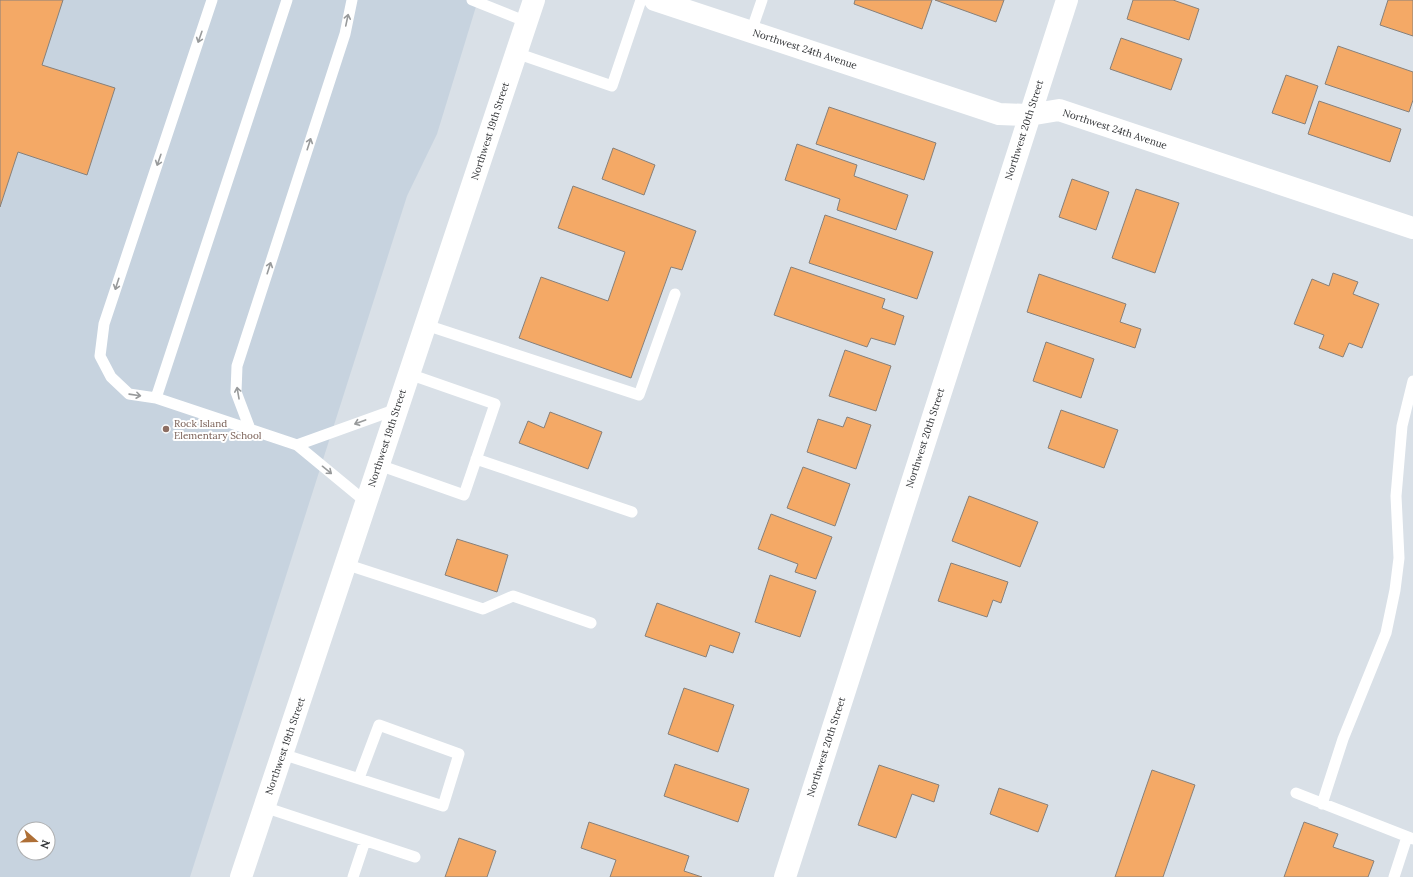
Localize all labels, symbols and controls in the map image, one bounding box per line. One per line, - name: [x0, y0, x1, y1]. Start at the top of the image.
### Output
- one-way arrow: [344, 14, 352, 27]
- street label: Northwest 24th Avenue: [751, 26, 859, 72]
- one-way arrow: [196, 30, 203, 43]
- street label: Northwest 20th Street: [1002, 78, 1046, 182]
- street label: Northwest 19th Street: [468, 80, 512, 182]
- street label: Northwest 24th Avenue: [1061, 106, 1169, 152]
- one-way arrow: [306, 138, 313, 151]
- one-way arrow: [155, 154, 162, 167]
- one-way arrow: [266, 261, 273, 274]
- one-way arrow: [113, 277, 121, 289]
- one-way arrow: [233, 386, 241, 399]
- street label: Northwest 20th Street: [903, 386, 947, 490]
- street label: Northwest 19th Street: [365, 387, 409, 489]
- one-way arrow: [128, 391, 141, 399]
- place label: Rock Island Elementary School: [174, 417, 262, 442]
- one-way arrow: [355, 419, 367, 427]
- marker: Rock Island Elementary School: [161, 424, 171, 434]
- one-way arrow: [322, 465, 333, 474]
- street label: Northwest 19th Street: [262, 695, 308, 796]
- street label: Northwest 20th Street: [804, 695, 848, 799]
- north arrow: [16, 821, 56, 861]
- text: N: [37, 838, 53, 851]

